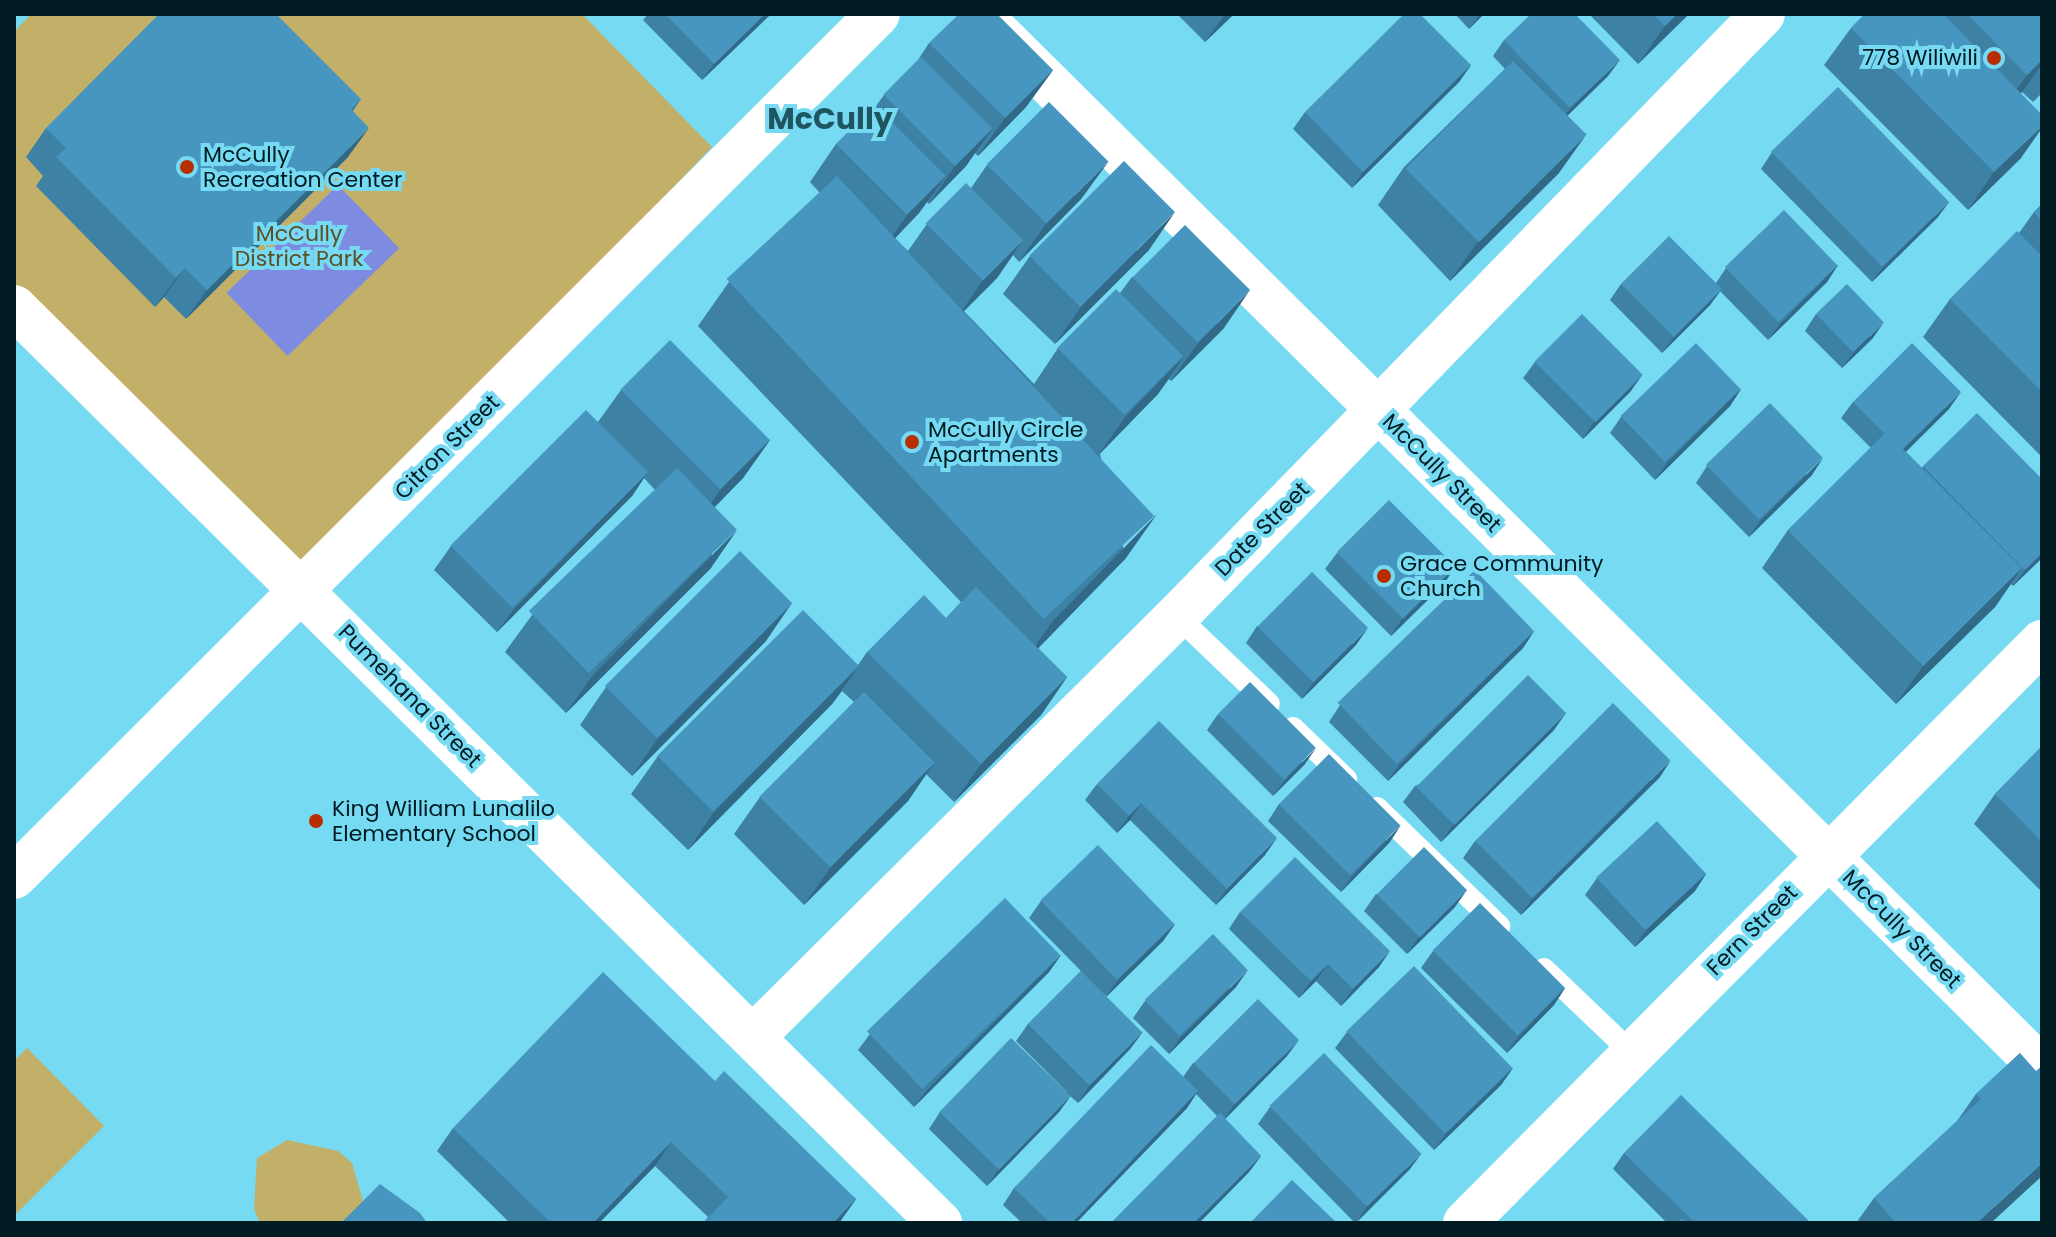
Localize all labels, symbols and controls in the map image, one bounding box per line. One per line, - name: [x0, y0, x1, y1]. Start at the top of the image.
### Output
- place label: 778 Wiliwili: [1862, 45, 1978, 71]
- marker: 778 Wiliwili: [1985, 49, 2003, 67]
- district label: McCully: [767, 101, 893, 137]
- place label: McCully Recreation Center: [203, 141, 402, 192]
- marker: McCully Recreation Center: [178, 158, 196, 176]
- park label: McCully District Park: [235, 220, 363, 272]
- street label: Citron Street: [389, 389, 505, 505]
- street label: McCully Street: [1377, 408, 1507, 538]
- place label: McCully Circle Apartments: [928, 416, 1083, 468]
- marker: McCully Circle Apartments: [903, 433, 921, 451]
- street label: Date Street: [1209, 476, 1315, 582]
- place label: Grace Community Church: [1400, 550, 1603, 602]
- marker: Grace Community Church: [1375, 567, 1393, 585]
- street label: Pumehana Street: [333, 619, 487, 773]
- place label: King William Lunalilo Elementary School: [332, 795, 555, 846]
- marker: King William Lunalilo Elementary School: [307, 812, 325, 830]
- street label: McCully Street: [1837, 864, 1967, 994]
- street label: Fern Street: [1701, 879, 1803, 981]

